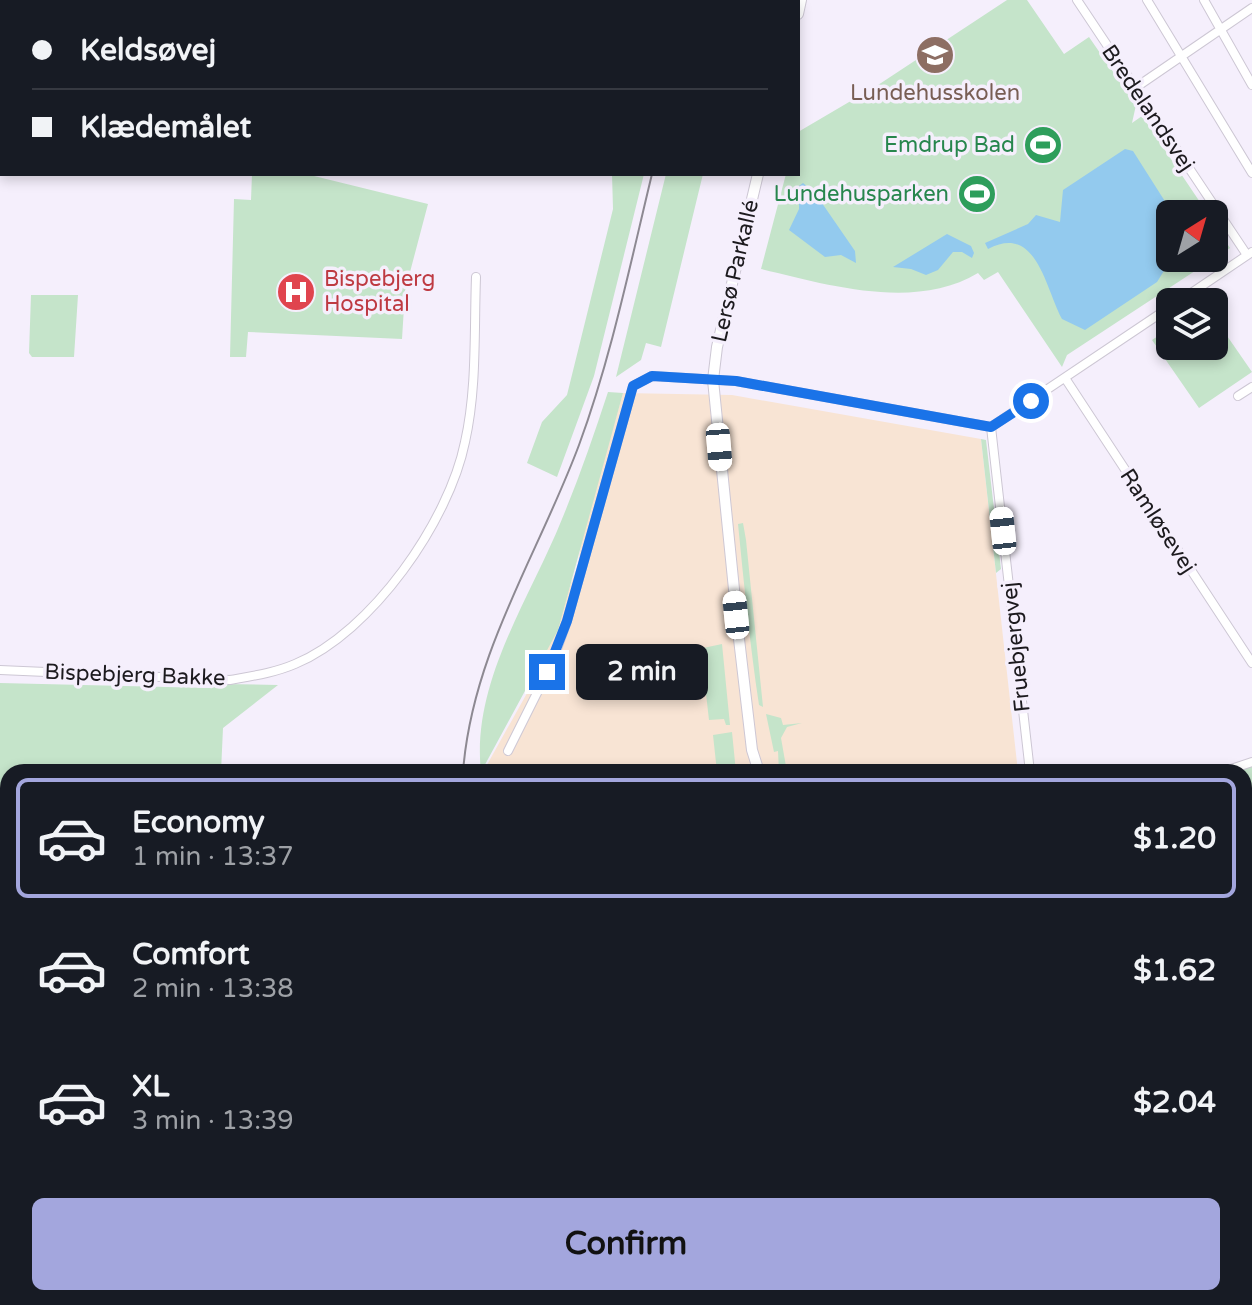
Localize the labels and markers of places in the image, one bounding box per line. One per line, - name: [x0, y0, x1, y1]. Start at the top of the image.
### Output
- school or university icon: Lundehusskolen: [914, 34, 956, 76]
- place label: Lundehusskolen: [850, 80, 1020, 106]
- sports icon: Emdrup Bad: [1022, 124, 1064, 166]
- place label: Emdrup Bad: [884, 132, 1015, 158]
- sports icon: Lundehusparken: [956, 173, 998, 215]
- place label: Lundehusparken: [774, 181, 949, 207]
- place label: Bispebjerg Hospital: [324, 266, 435, 317]
- hospital icon: Bispebjerg Hospital: [275, 271, 317, 313]

